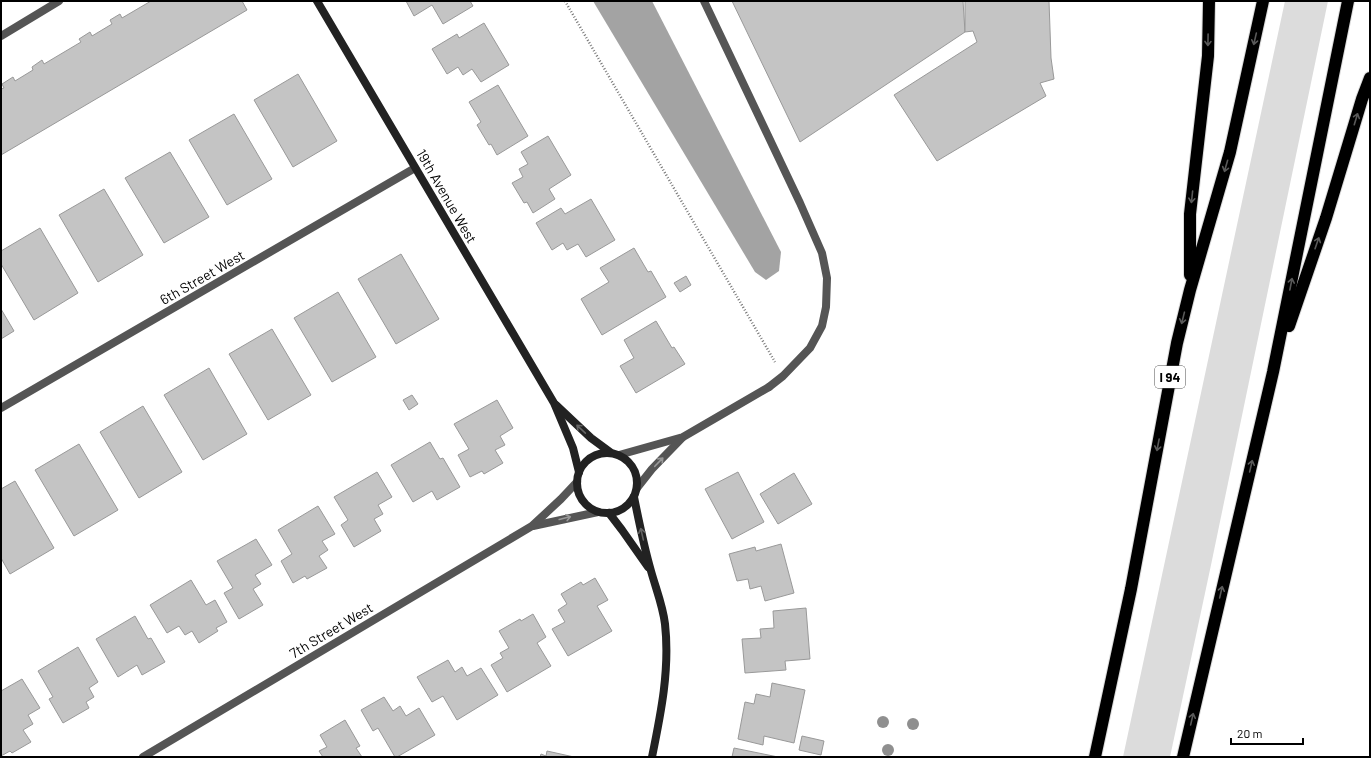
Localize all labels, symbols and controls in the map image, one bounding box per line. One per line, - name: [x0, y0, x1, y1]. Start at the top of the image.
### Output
- one-way arrow: [1250, 32, 1258, 45]
- one-way arrow: [1204, 33, 1212, 46]
- one-way arrow: [1353, 112, 1360, 125]
- street label: 19th Avenue West: [413, 146, 481, 246]
- one-way arrow: [1222, 159, 1229, 172]
- one-way arrow: [1188, 190, 1196, 203]
- one-way arrow: [1314, 237, 1322, 249]
- street label: 6th Street West: [157, 246, 247, 308]
- one-way arrow: [1287, 278, 1295, 291]
- one-way arrow: [1179, 311, 1186, 324]
- road number: I 94: [1155, 366, 1185, 388]
- one-way arrow: [576, 424, 586, 433]
- one-way arrow: [1153, 438, 1161, 451]
- one-way arrow: [654, 457, 664, 467]
- one-way arrow: [1248, 460, 1255, 473]
- one-way arrow: [558, 514, 571, 522]
- one-way arrow: [638, 528, 646, 541]
- one-way arrow: [1218, 586, 1226, 599]
- street label: 7th Street West: [286, 599, 376, 661]
- one-way arrow: [1188, 713, 1196, 726]
- scale bar: [1231, 720, 1303, 746]
- text: 20 m: [1237, 726, 1263, 740]

